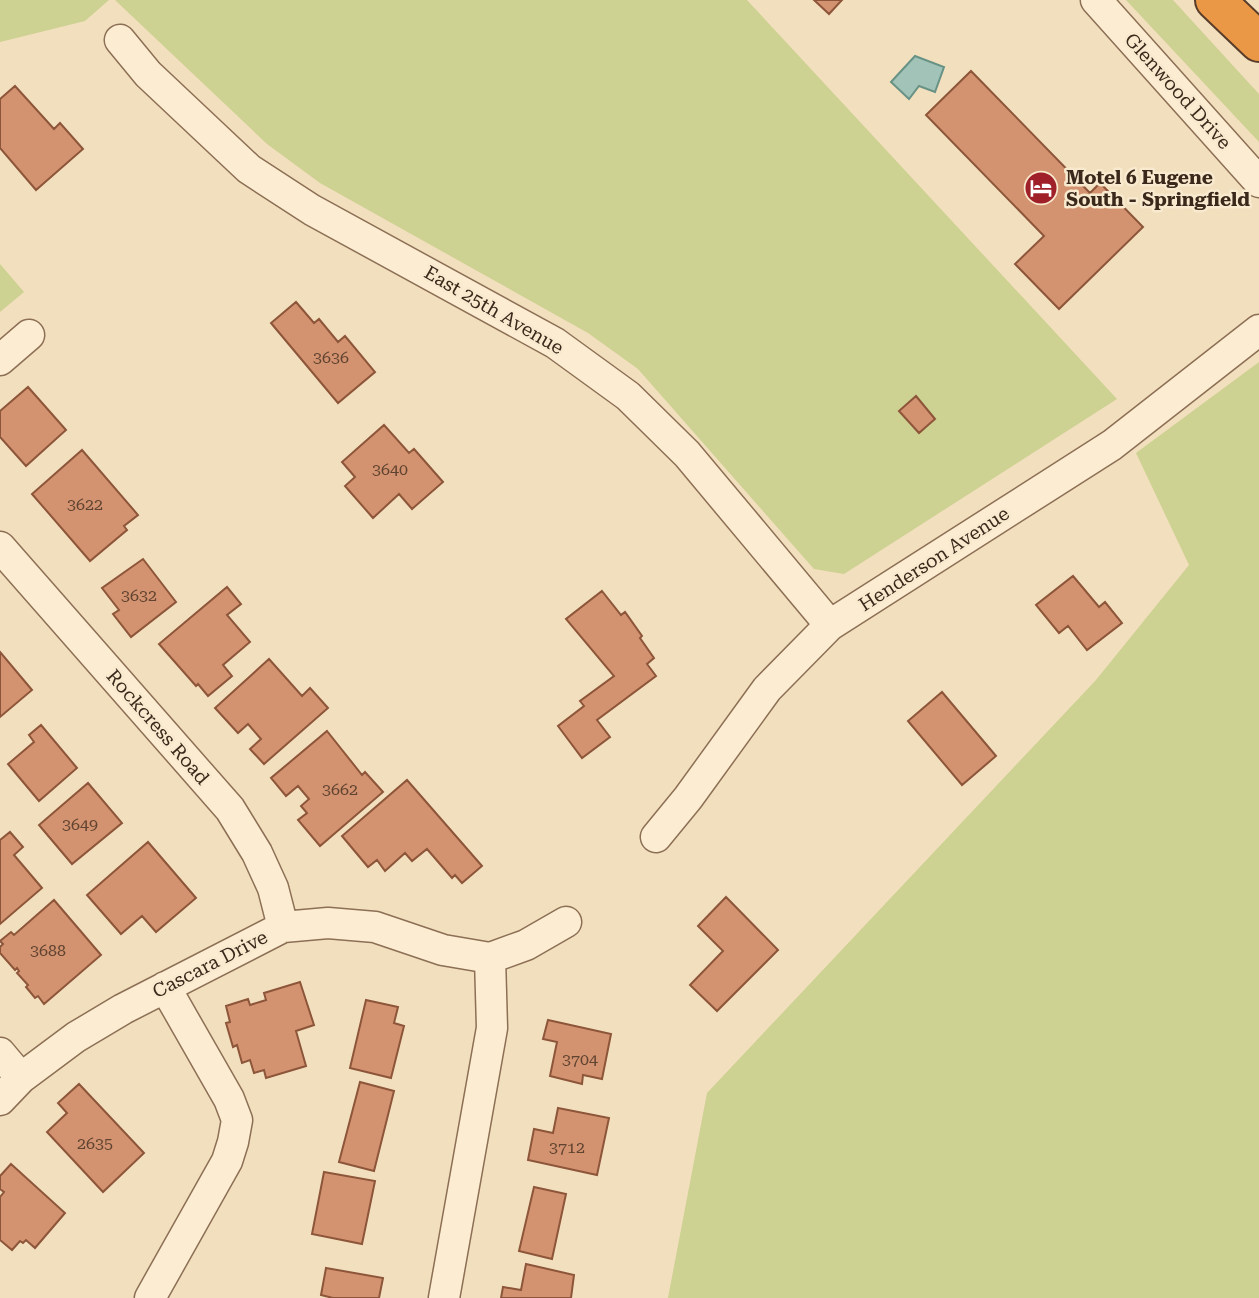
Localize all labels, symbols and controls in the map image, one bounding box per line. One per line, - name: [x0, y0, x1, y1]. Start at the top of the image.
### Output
- street label: Glenwood Drive: [1120, 28, 1236, 154]
- place label: Motel 6 Eugene South - Springfield: [1066, 166, 1250, 211]
- hotel icon: Motel 6 Eugene South - Springfield: [1022, 169, 1060, 207]
- street label: East 25th Avenue: [420, 261, 568, 359]
- house number: 3636: [313, 348, 349, 367]
- house number: 3640: [372, 460, 408, 479]
- house number: 3622: [67, 495, 103, 514]
- street label: Henderson Avenue: [855, 502, 1013, 616]
- house number: 3632: [121, 586, 157, 605]
- street label: Rockcress Road: [102, 665, 214, 789]
- house number: 3662: [322, 780, 358, 799]
- house number: 3649: [62, 815, 98, 834]
- street label: Cascara Drive: [149, 925, 271, 1003]
- house number: 3688: [30, 941, 66, 960]
- house number: 3704: [562, 1050, 598, 1069]
- house number: 2635: [77, 1134, 113, 1153]
- house number: 3712: [549, 1138, 585, 1157]

